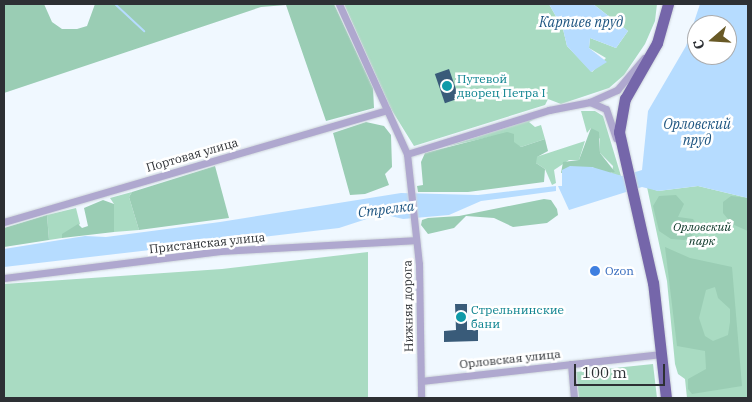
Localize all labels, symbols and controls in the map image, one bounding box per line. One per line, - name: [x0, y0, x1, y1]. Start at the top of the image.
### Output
- water label: Карпиев пруд: [539, 14, 623, 30]
- north arrow: [687, 15, 737, 65]
- text: С: [689, 37, 709, 52]
- place label: Путевой дворец Петра I: [457, 72, 546, 100]
- marker: Путевой дворец Петра I: [441, 80, 453, 92]
- water label: Орловский пруд: [663, 116, 731, 148]
- street label: Портовая улица: [144, 135, 240, 175]
- water label: Стрелка: [357, 197, 415, 221]
- park label: Орловский парк: [673, 220, 731, 248]
- street label: Пристанская улица: [148, 230, 266, 256]
- street label: Нижняя дорога: [400, 260, 416, 352]
- place label: Ozon: [605, 264, 634, 278]
- marker: Ozon: [589, 265, 601, 277]
- place label: Стрельнинские бани: [471, 303, 564, 331]
- marker: Стрельнинские бани: [455, 311, 467, 323]
- street label: Орловская улица: [459, 347, 561, 371]
- scale bar: [577, 354, 668, 386]
- text: 100 m: [582, 363, 627, 382]

